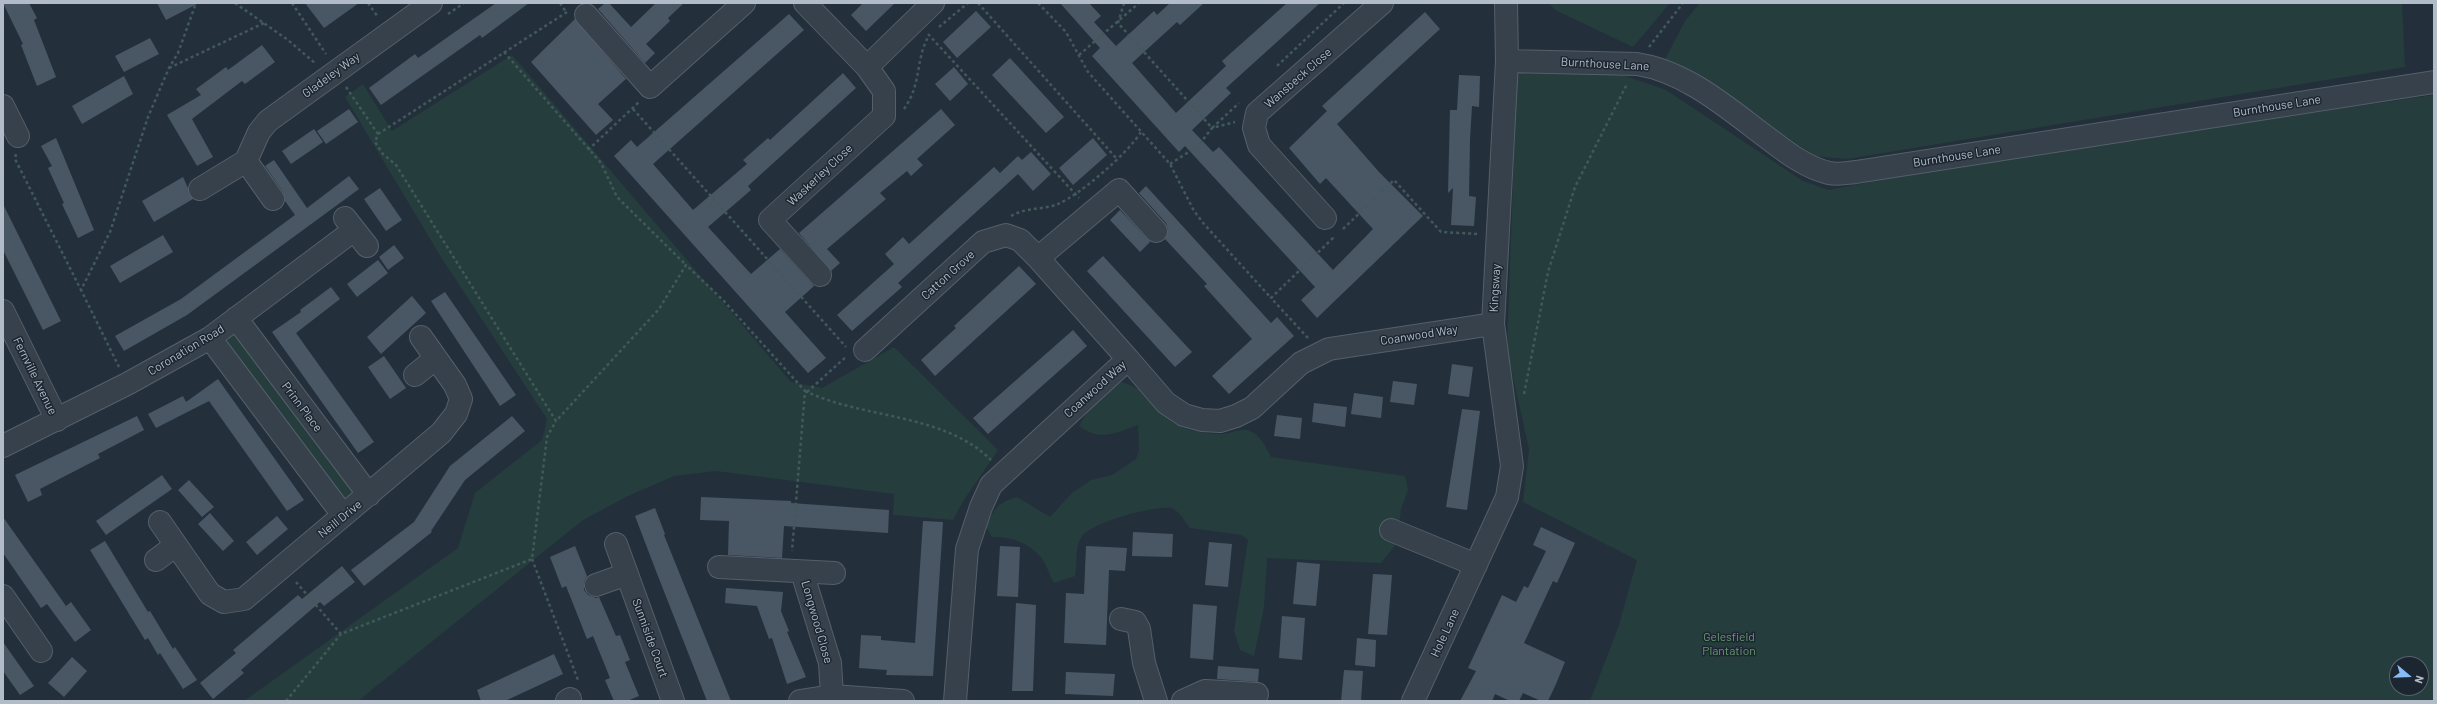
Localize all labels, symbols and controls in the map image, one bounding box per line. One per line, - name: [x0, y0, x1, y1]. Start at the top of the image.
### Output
- street label: Wansbeck Close: [1261, 45, 1335, 111]
- street label: Gladeley Way: [299, 49, 363, 101]
- street label: Burnthouse Lane: [1560, 54, 1650, 74]
- street label: Burnthouse Lane: [2232, 92, 2322, 120]
- street label: Waskerley Close: [784, 141, 856, 209]
- street label: Burnthouse Lane: [1912, 142, 2002, 170]
- street label: Catton Grove: [918, 247, 978, 303]
- street label: Kingsway: [1487, 263, 1503, 313]
- street label: Coronation Road: [145, 322, 227, 378]
- street label: Coanwood Way: [1379, 322, 1459, 348]
- street label: Fernville Avenue: [10, 335, 60, 417]
- street label: Coanwood Way: [1061, 357, 1129, 421]
- street label: Prinn Place: [279, 379, 325, 435]
- street label: Neill Drive: [315, 497, 365, 541]
- street label: Longwood Close: [798, 579, 836, 665]
- street label: Sunniside Court: [629, 597, 671, 679]
- street label: Hole Lane: [1428, 607, 1462, 659]
- park label: Gelesfield Plantation: [1702, 630, 1756, 658]
- north arrow: [2389, 656, 2429, 696]
- text: N: [2413, 674, 2427, 685]

